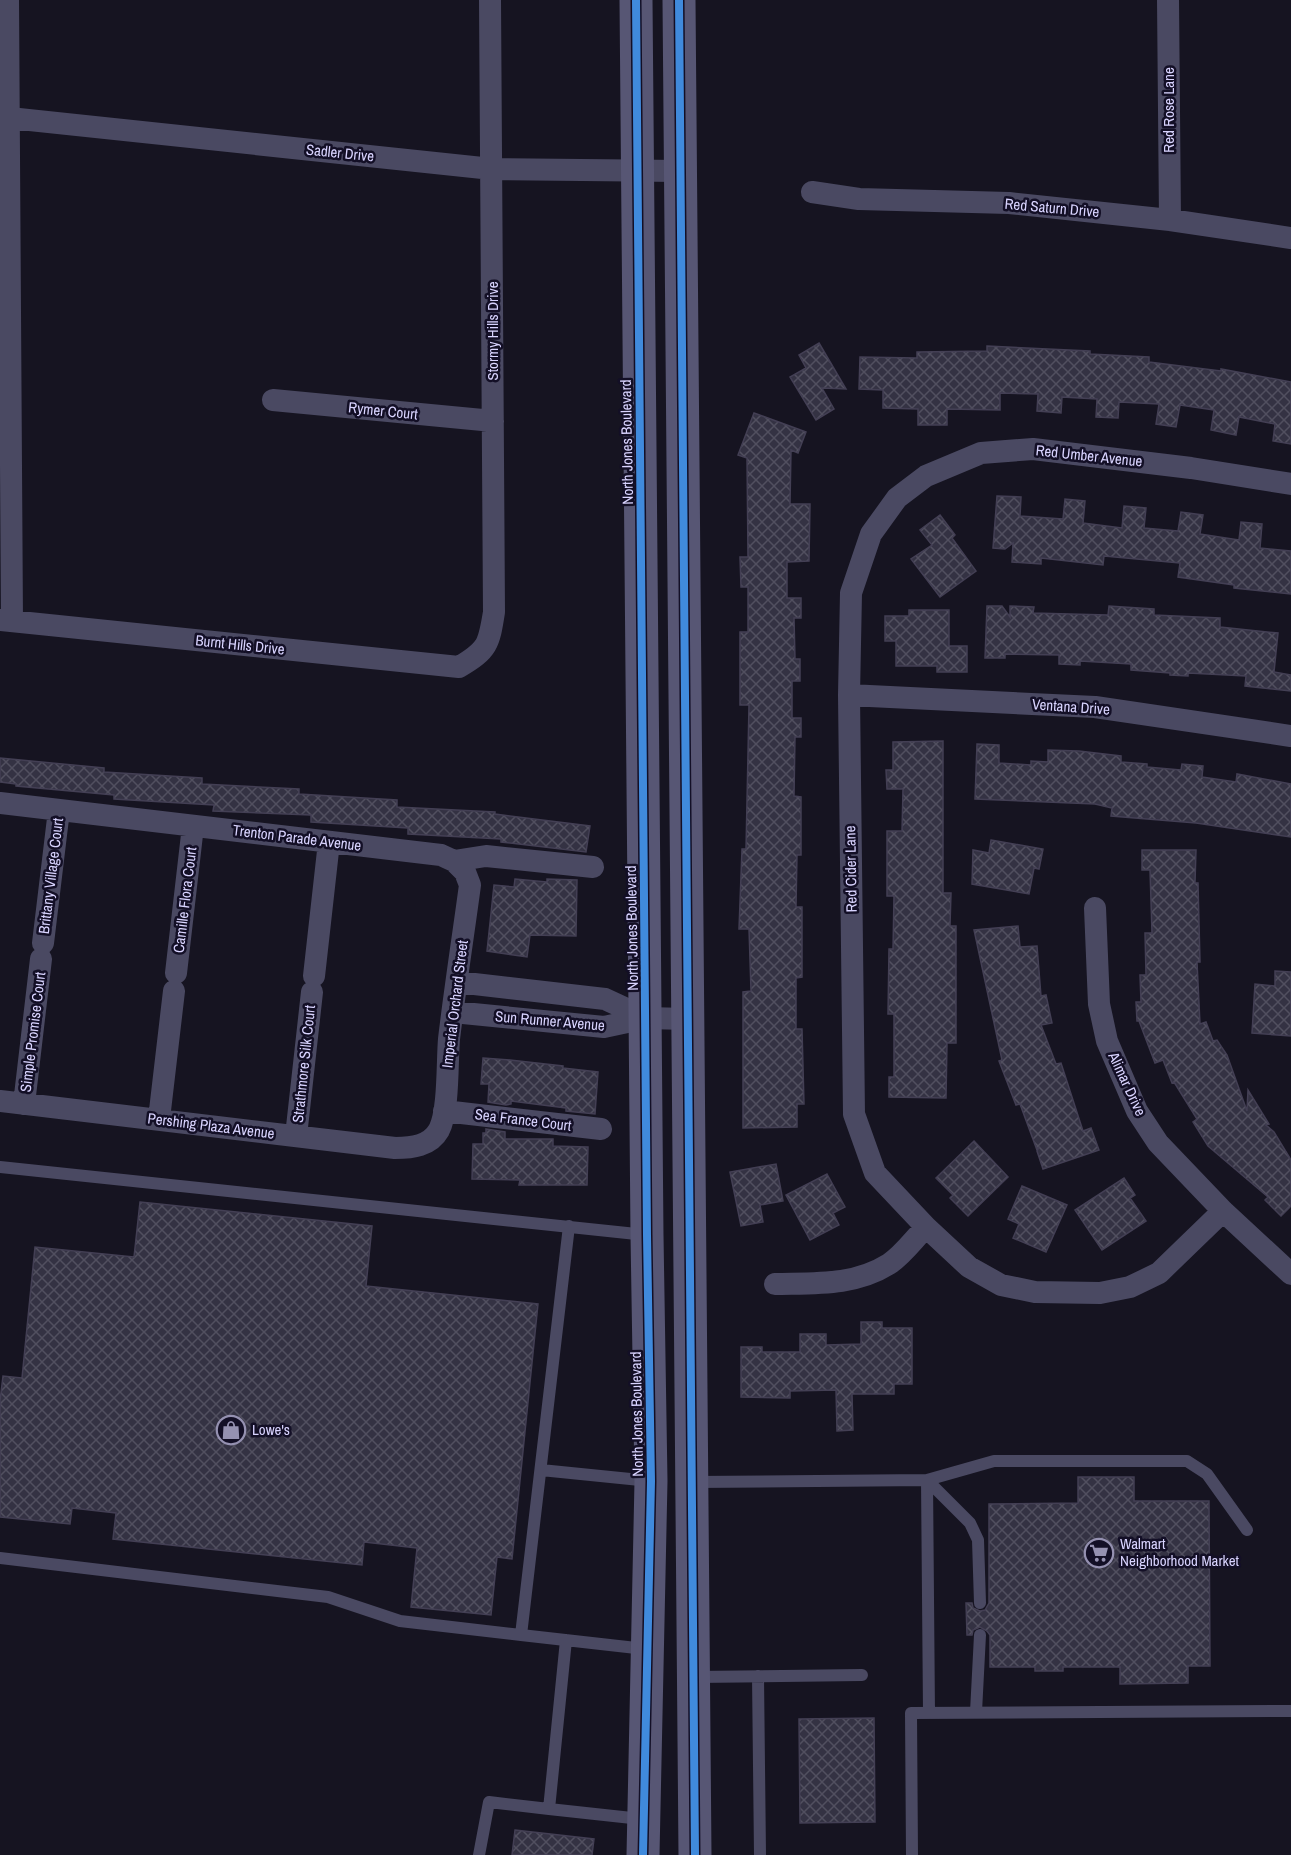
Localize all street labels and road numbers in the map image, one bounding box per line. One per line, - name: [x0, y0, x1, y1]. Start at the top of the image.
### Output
- street label: Red Rose Lane: [1158, 67, 1179, 153]
- street label: Sadler Drive: [305, 138, 375, 167]
- street label: Red Saturn Drive: [1004, 193, 1100, 222]
- street label: Stormy Hills Drive: [482, 281, 503, 381]
- street label: North Jones Boulevard: [615, 379, 638, 505]
- street label: Rymer Court: [347, 396, 419, 425]
- street label: Red Umber Avenue: [1035, 439, 1144, 472]
- street label: Burnt Hills Drive: [194, 629, 286, 660]
- street label: Ventana Drive: [1031, 693, 1111, 720]
- street label: Brittany Village Court: [33, 816, 68, 935]
- street label: Trenton Parade Avenue: [232, 819, 363, 856]
- street label: Red Cider Lane: [839, 825, 862, 913]
- street label: Camille Flora Court: [168, 845, 201, 954]
- street label: North Jones Boulevard: [620, 865, 643, 991]
- street label: Imperial Orchard Street: [436, 938, 473, 1069]
- street label: Simple Promise Court: [15, 970, 50, 1093]
- street label: Strathmore Silk Court: [287, 1003, 320, 1124]
- street label: Sun Runner Avenue: [494, 1005, 606, 1036]
- street label: Alimar Drive: [1103, 1047, 1151, 1119]
- street label: Sea France Court: [474, 1103, 573, 1136]
- street label: Pershing Plaza Avenue: [146, 1107, 276, 1144]
- street label: North Jones Boulevard: [625, 1351, 648, 1477]

